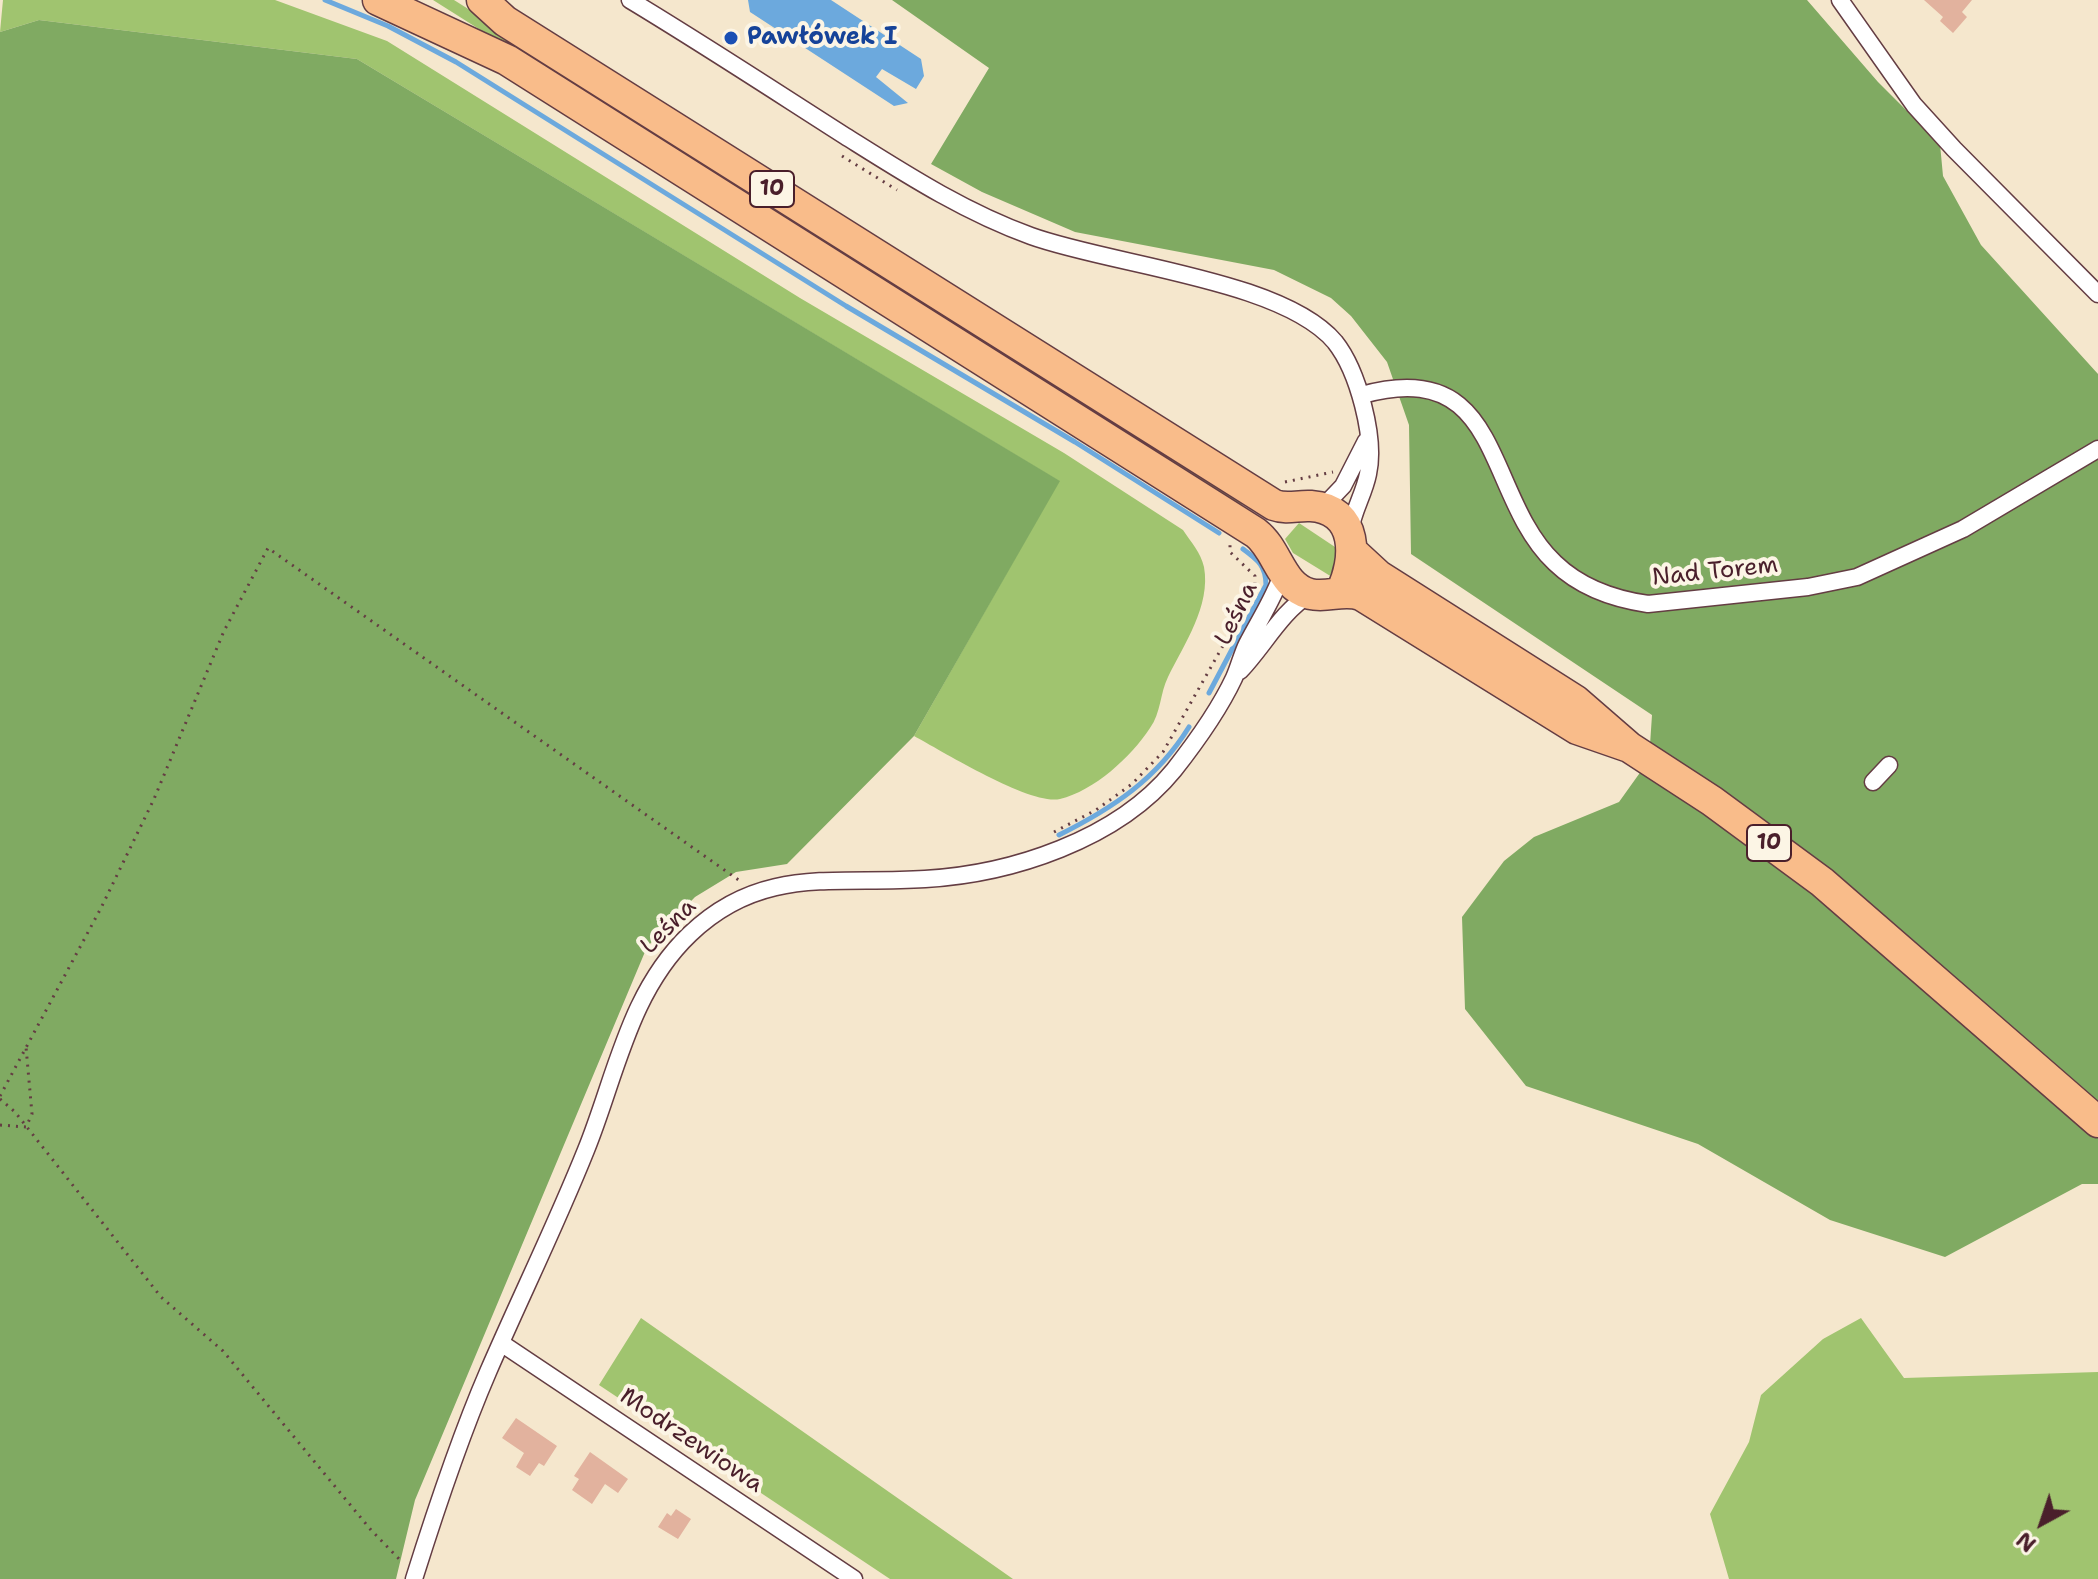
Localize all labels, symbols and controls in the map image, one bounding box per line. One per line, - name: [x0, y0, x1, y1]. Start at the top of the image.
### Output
- place label: Pawłówek I: [747, 24, 897, 52]
- marker: Pawłówek I: [722, 29, 740, 47]
- road number: 10: [750, 171, 794, 207]
- street label: Nad Torem: [1651, 551, 1779, 593]
- street label: Leśna: [1209, 578, 1265, 650]
- road number: 10: [1747, 825, 1791, 861]
- street label: Leśna: [635, 893, 703, 961]
- street label: Modrzewiowa: [614, 1382, 768, 1500]
- north arrow: [2002, 1483, 2082, 1563]
- text: N: [2010, 1525, 2042, 1558]

